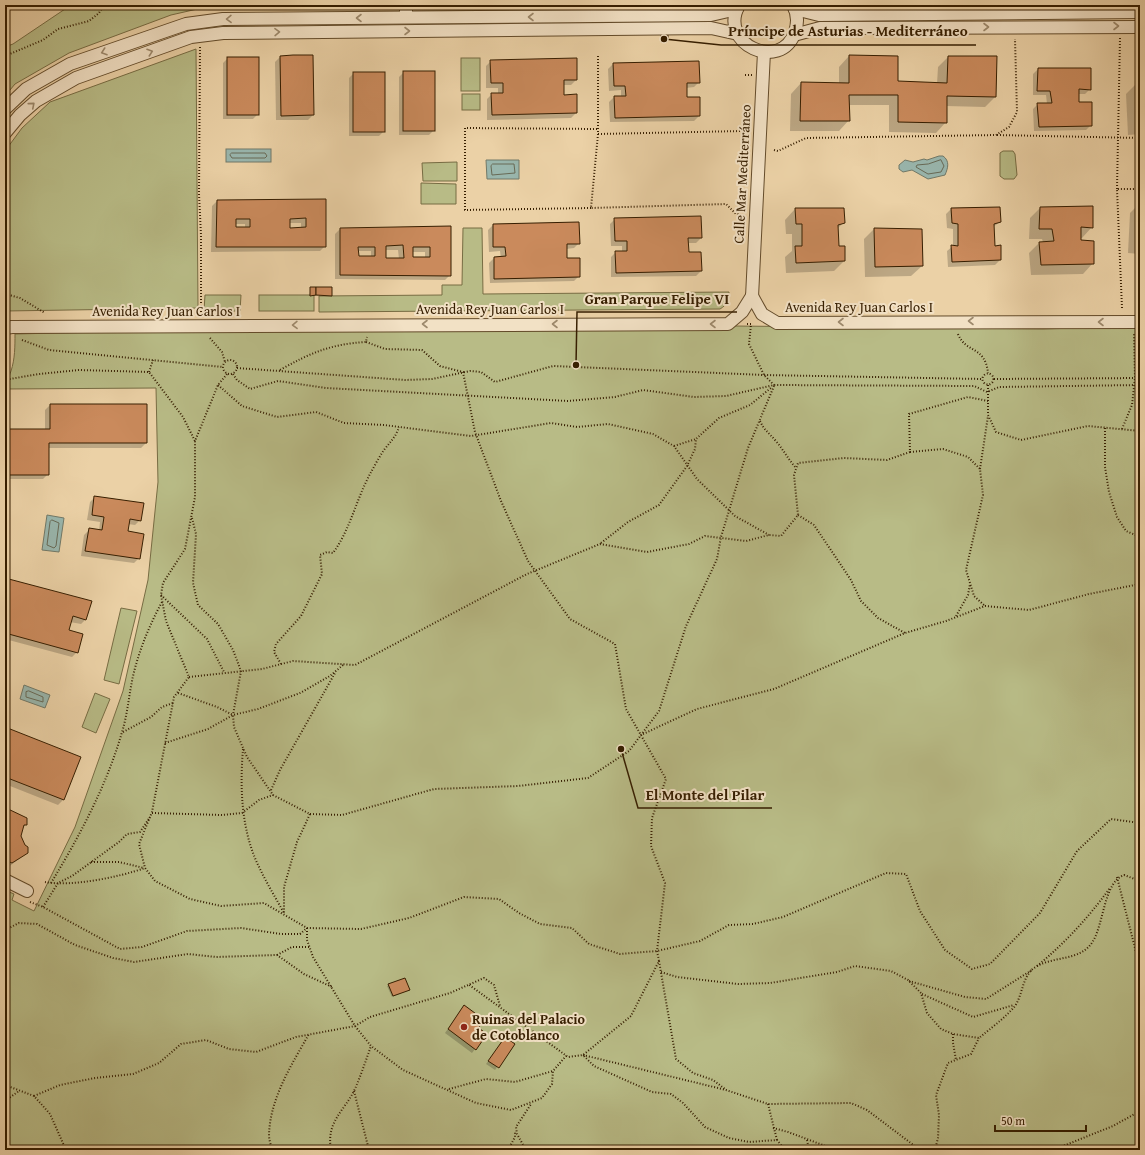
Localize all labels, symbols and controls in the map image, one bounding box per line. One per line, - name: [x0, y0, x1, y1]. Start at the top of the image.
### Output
- one-way arrow: [356, 13, 362, 22]
- one-way arrow: [528, 13, 534, 21]
- one-way arrow: [226, 14, 232, 23]
- callout: Príncipe de Asturias - Mediterráneo: [721, 18, 976, 45]
- text: Príncipe de Asturias - Mediterráneo: [728, 20, 968, 41]
- one-way arrow: [1113, 22, 1119, 30]
- one-way arrow: [983, 23, 989, 31]
- one-way arrow: [404, 27, 410, 35]
- one-way arrow: [274, 28, 280, 36]
- one-way arrow: [101, 48, 108, 56]
- one-way arrow: [146, 48, 153, 56]
- one-way arrow: [27, 102, 35, 109]
- street label: Calle Mar Mediterráneo: [728, 104, 756, 244]
- callout: Gran Parque Felipe VI: [577, 285, 737, 312]
- text: Gran Parque Felipe VI: [585, 288, 729, 309]
- street label: Avenida Rey Juan Carlos I: [785, 297, 933, 317]
- street label: Avenida Rey Juan Carlos I: [416, 299, 564, 319]
- street label: Avenida Rey Juan Carlos I: [92, 301, 240, 321]
- one-way arrow: [968, 317, 974, 325]
- one-way arrow: [838, 318, 844, 326]
- one-way arrow: [1098, 318, 1104, 326]
- one-way arrow: [422, 320, 428, 328]
- one-way arrow: [552, 320, 558, 328]
- one-way arrow: [710, 320, 716, 328]
- one-way arrow: [292, 321, 298, 329]
- callout: El Monte del Pilar: [638, 781, 772, 808]
- text: El Monte del Pilar: [646, 784, 764, 805]
- place label: Ruinas del Palacio de Cotoblanco: [472, 1009, 586, 1045]
- marker: Ruinas del Palacio de Cotoblanco: [459, 1022, 469, 1032]
- scale bar: [995, 1107, 1086, 1133]
- text: 50 m: [1001, 1112, 1025, 1129]

